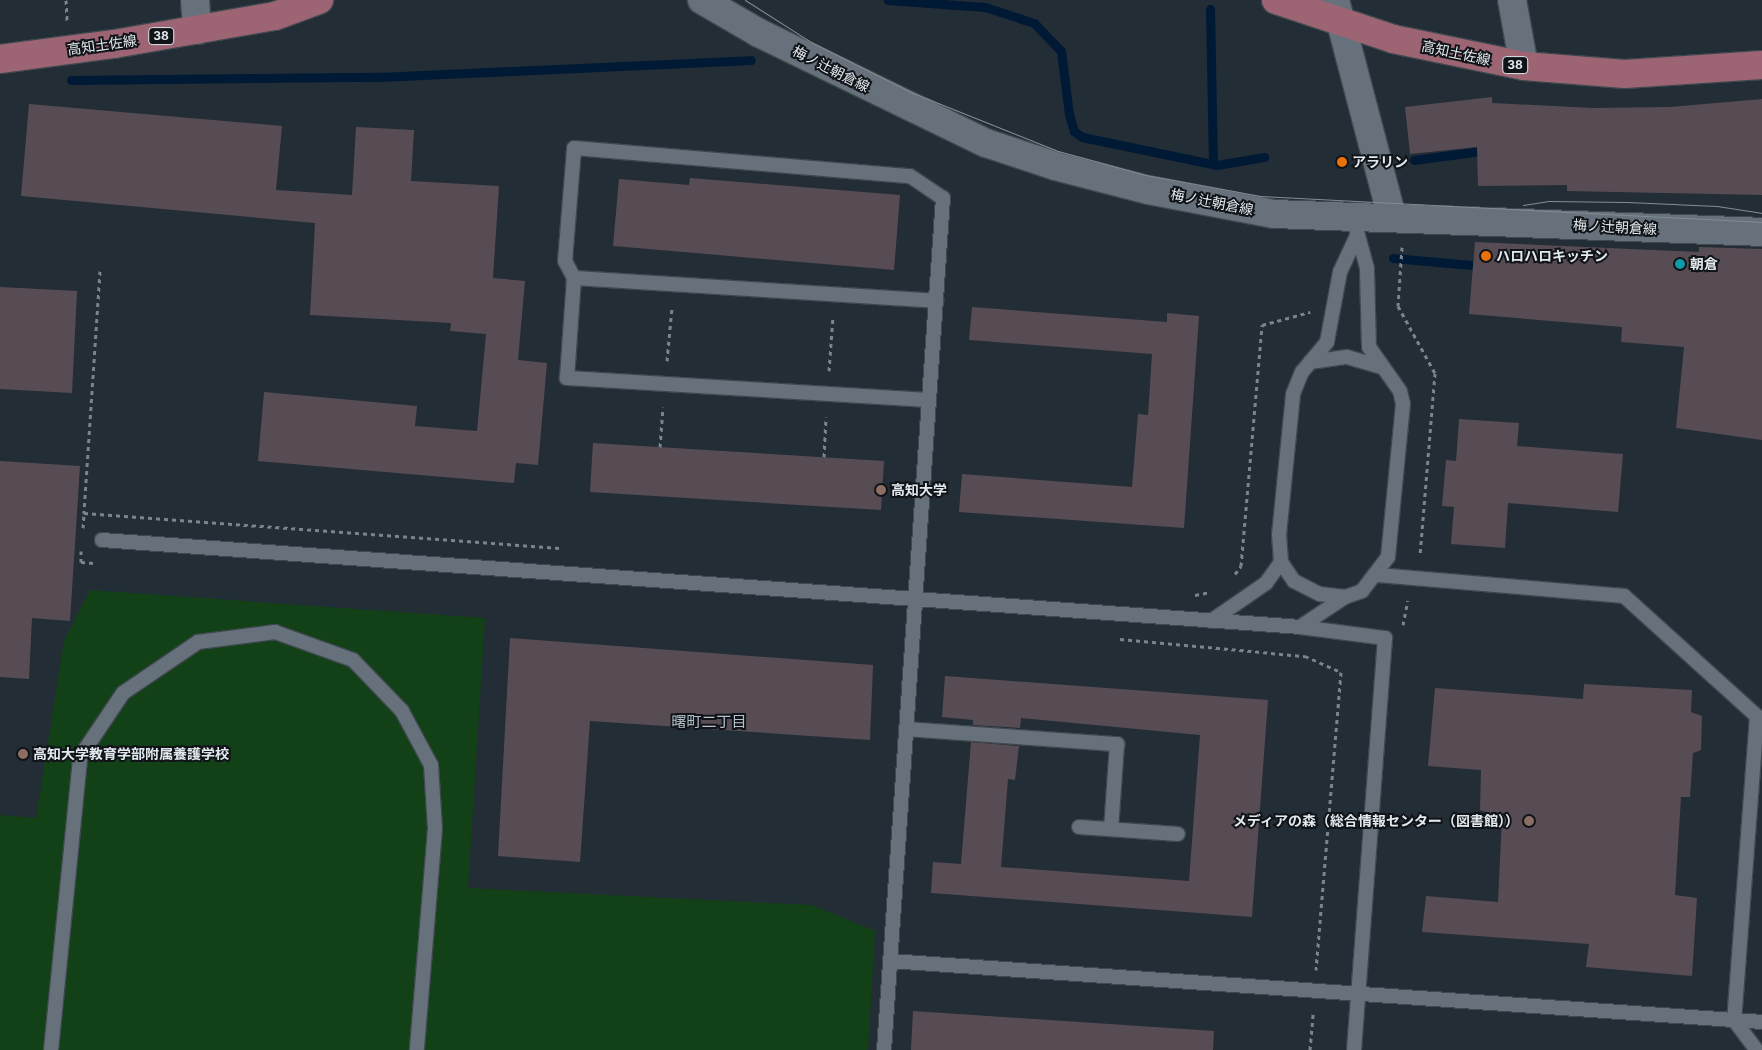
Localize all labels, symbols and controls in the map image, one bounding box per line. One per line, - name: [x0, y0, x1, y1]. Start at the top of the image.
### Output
- road number: 38: [147, 27, 175, 46]
- street label: 高知土佐線: [66, 32, 138, 58]
- street label: 高知土佐線: [1420, 38, 1492, 68]
- street label: 梅ノ辻朝倉線: [790, 42, 872, 96]
- road number: 38: [1501, 56, 1529, 74]
- place label: アラリン: [1352, 154, 1408, 170]
- marker: アラリン: [1336, 156, 1348, 168]
- street label: 梅ノ辻朝倉線: [1169, 186, 1255, 218]
- street label: 梅ノ辻朝倉線: [1573, 216, 1657, 238]
- place label: ハロハロキッチン: [1496, 248, 1608, 264]
- marker: ハロハロキッチン: [1480, 250, 1492, 262]
- place label: 朝倉: [1690, 256, 1718, 272]
- marker: 朝倉: [1674, 258, 1686, 270]
- place label: 高知大学: [891, 482, 947, 498]
- marker: 高知大学: [875, 484, 887, 496]
- district label: 曙町二丁目: [672, 713, 746, 731]
- place label: 高知大学教育学部附属養護学校: [33, 746, 229, 762]
- marker: 高知大学教育学部附属養護学校: [17, 748, 29, 760]
- place label: メディアの森（総合情報センター（図書館））: [1232, 813, 1519, 829]
- marker: メディアの森（総合情報センター（図書館））: [1523, 815, 1535, 827]

